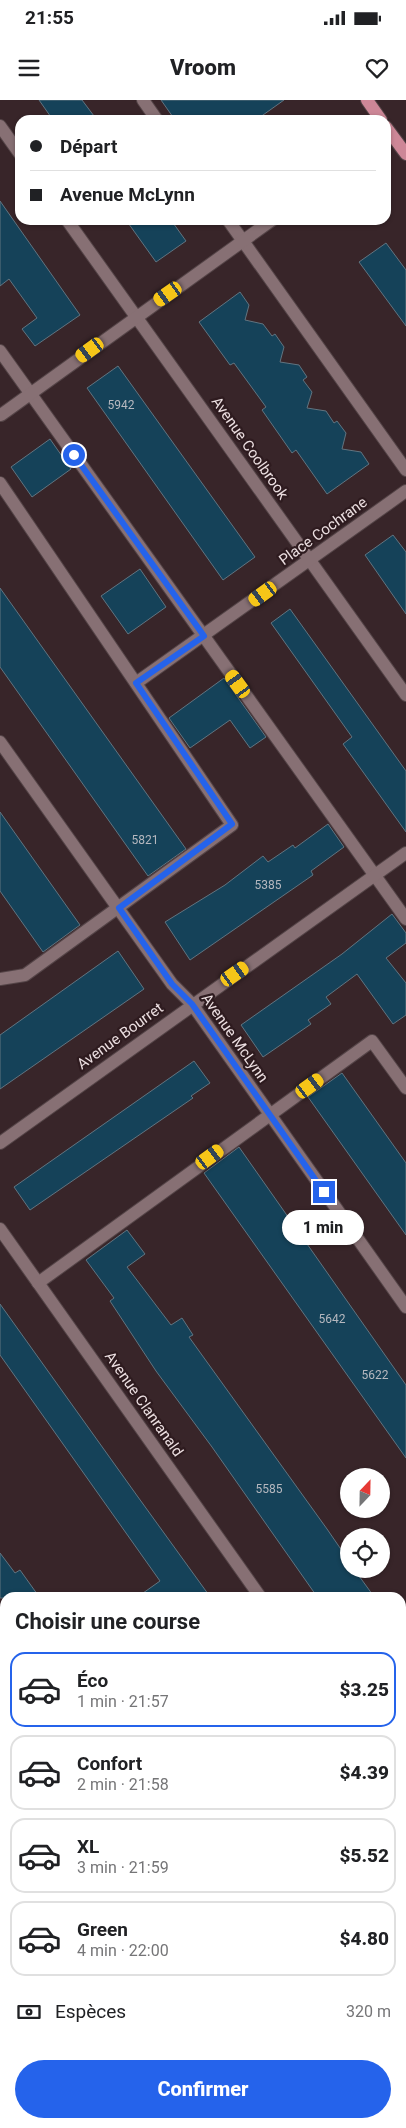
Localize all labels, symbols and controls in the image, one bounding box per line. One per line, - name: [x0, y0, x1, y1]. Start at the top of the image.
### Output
- text: 21:55: [25, 6, 74, 29]
- icon: menu: [15, 54, 43, 82]
- icon: heart: [363, 54, 391, 82]
- text: Vroom: [170, 55, 236, 80]
- text: Départ: [60, 135, 117, 158]
- text: Avenue McLynn: [60, 183, 195, 206]
- car: [151, 279, 184, 309]
- car: [73, 335, 106, 365]
- street label: Avenue Coolbrook: [208, 393, 292, 503]
- house number: 5942: [108, 398, 135, 412]
- route start: [63, 444, 85, 466]
- street label: Place Cochrane: [275, 493, 371, 569]
- car: [246, 579, 279, 609]
- car: [223, 667, 252, 701]
- house number: 5821: [132, 833, 158, 847]
- house number: 5385: [255, 878, 282, 892]
- car: [218, 959, 251, 989]
- street label: Avenue McLynn: [198, 990, 272, 1086]
- street label: Avenue Bourret: [74, 999, 167, 1073]
- car: [293, 1071, 326, 1101]
- car: [193, 1142, 226, 1172]
- route end: [313, 1181, 335, 1203]
- callout: 1 min: [283, 1210, 365, 1244]
- text: 1 min: [303, 1218, 343, 1237]
- house number: 5642: [319, 1312, 346, 1326]
- street label: Avenue Clanranald: [101, 1348, 187, 1460]
- house number: 5622: [362, 1368, 389, 1382]
- north arrow: [340, 1468, 390, 1518]
- map controls: [340, 1468, 390, 1578]
- house number: 5585: [256, 1482, 283, 1496]
- button: locate: [340, 1528, 390, 1578]
- text: Choisir une course: [15, 1609, 200, 1634]
- icon: car: [17, 1667, 62, 1712]
- text: Éco: [77, 1669, 108, 1692]
- text: $3.25: [340, 1678, 389, 1701]
- text: 1 min · 21:57: [77, 1692, 169, 1711]
- icon: car: [17, 1750, 62, 1795]
- text: Confort: [77, 1752, 142, 1775]
- text: $4.39: [340, 1761, 389, 1784]
- text: 2 min · 21:58: [77, 1775, 169, 1794]
- icon: car: [17, 1833, 62, 1878]
- text: XL: [77, 1835, 99, 1858]
- text: $5.52: [340, 1844, 389, 1867]
- text: 3 min · 21:59: [77, 1858, 169, 1877]
- icon: car: [17, 1916, 62, 1961]
- text: Green: [77, 1918, 128, 1941]
- text: $4.80: [340, 1927, 389, 1950]
- text: 4 min · 22:00: [77, 1941, 169, 1960]
- icon: cash: [15, 1998, 43, 2026]
- text: Espèces: [55, 2000, 126, 2023]
- text: 320 m: [346, 2002, 391, 2021]
- button: Confirmer: [15, 2060, 391, 2118]

